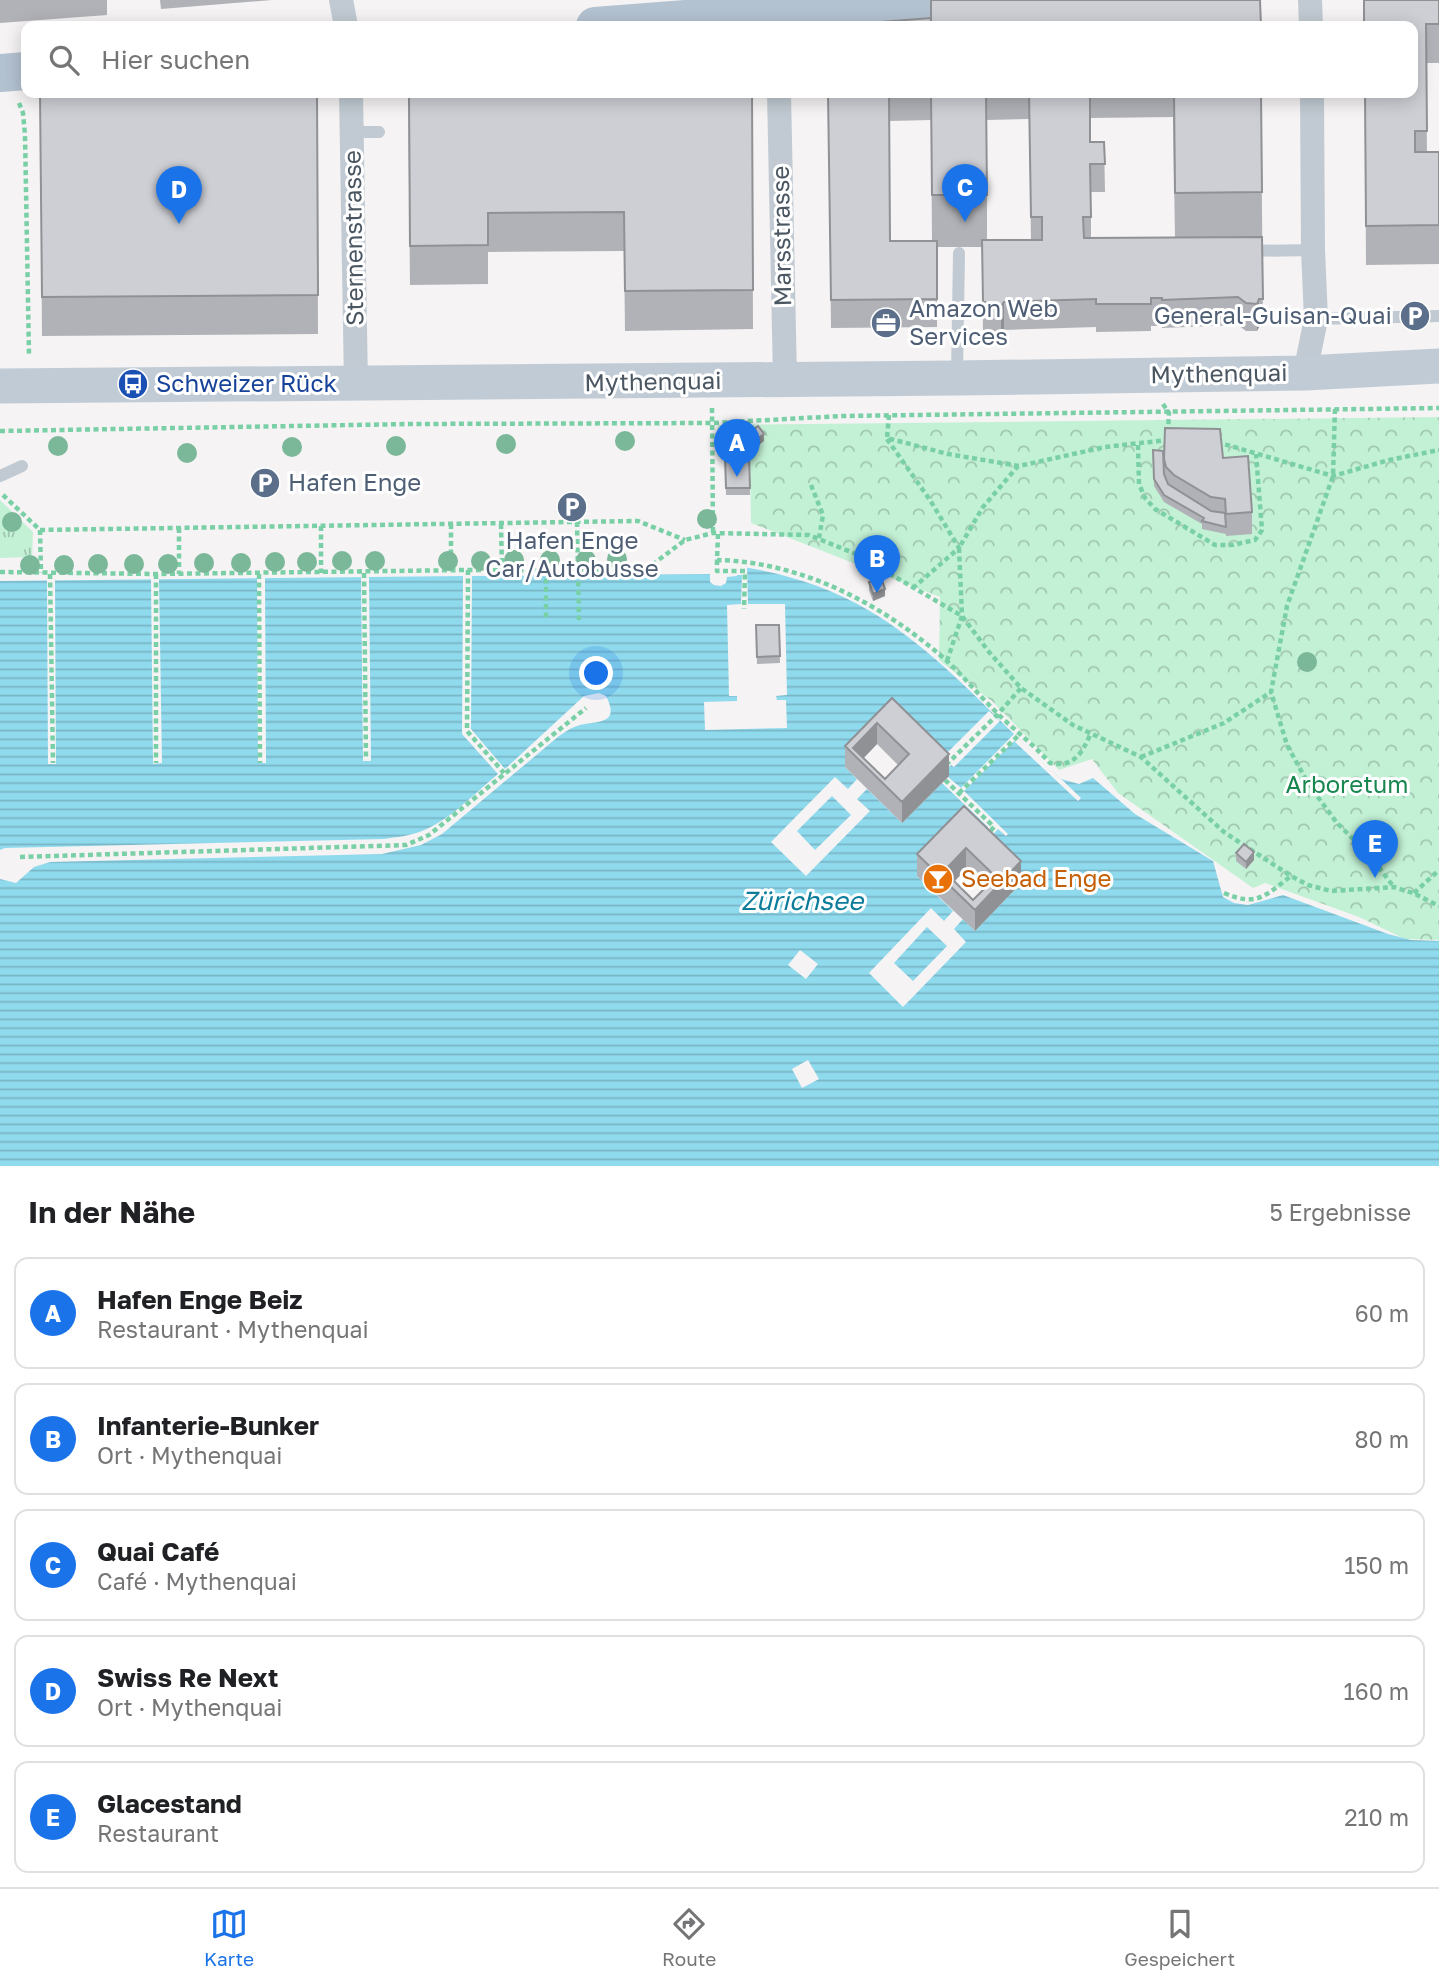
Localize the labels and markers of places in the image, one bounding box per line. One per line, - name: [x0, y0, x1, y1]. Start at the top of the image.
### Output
- pin: C: [942, 164, 988, 222]
- pin: D: [156, 166, 202, 224]
- place label: Amazon Web Services: [909, 293, 1058, 350]
- parking icon: General-Guisan-Quai: [1398, 299, 1432, 333]
- place label: General-Guisan-Quai: [1154, 300, 1392, 329]
- office icon: Amazon Web Services: [869, 306, 903, 340]
- bus stop icon: Schweizer Rück: [116, 367, 150, 401]
- place label: Schweizer Rück: [156, 368, 337, 397]
- pin: A: [714, 419, 760, 477]
- parking icon: Hafen Enge: [248, 466, 282, 500]
- place label: Hafen Enge: [288, 467, 421, 496]
- parking icon: Hafen Enge Car/Autobusse: [555, 490, 589, 524]
- place label: Hafen Enge Car/Autobusse: [485, 525, 659, 582]
- pin: B: [854, 535, 900, 593]
- pin: E: [1352, 820, 1398, 878]
- bar icon: Seebad Enge: [921, 862, 955, 896]
- place label: Seebad Enge: [961, 863, 1111, 892]

